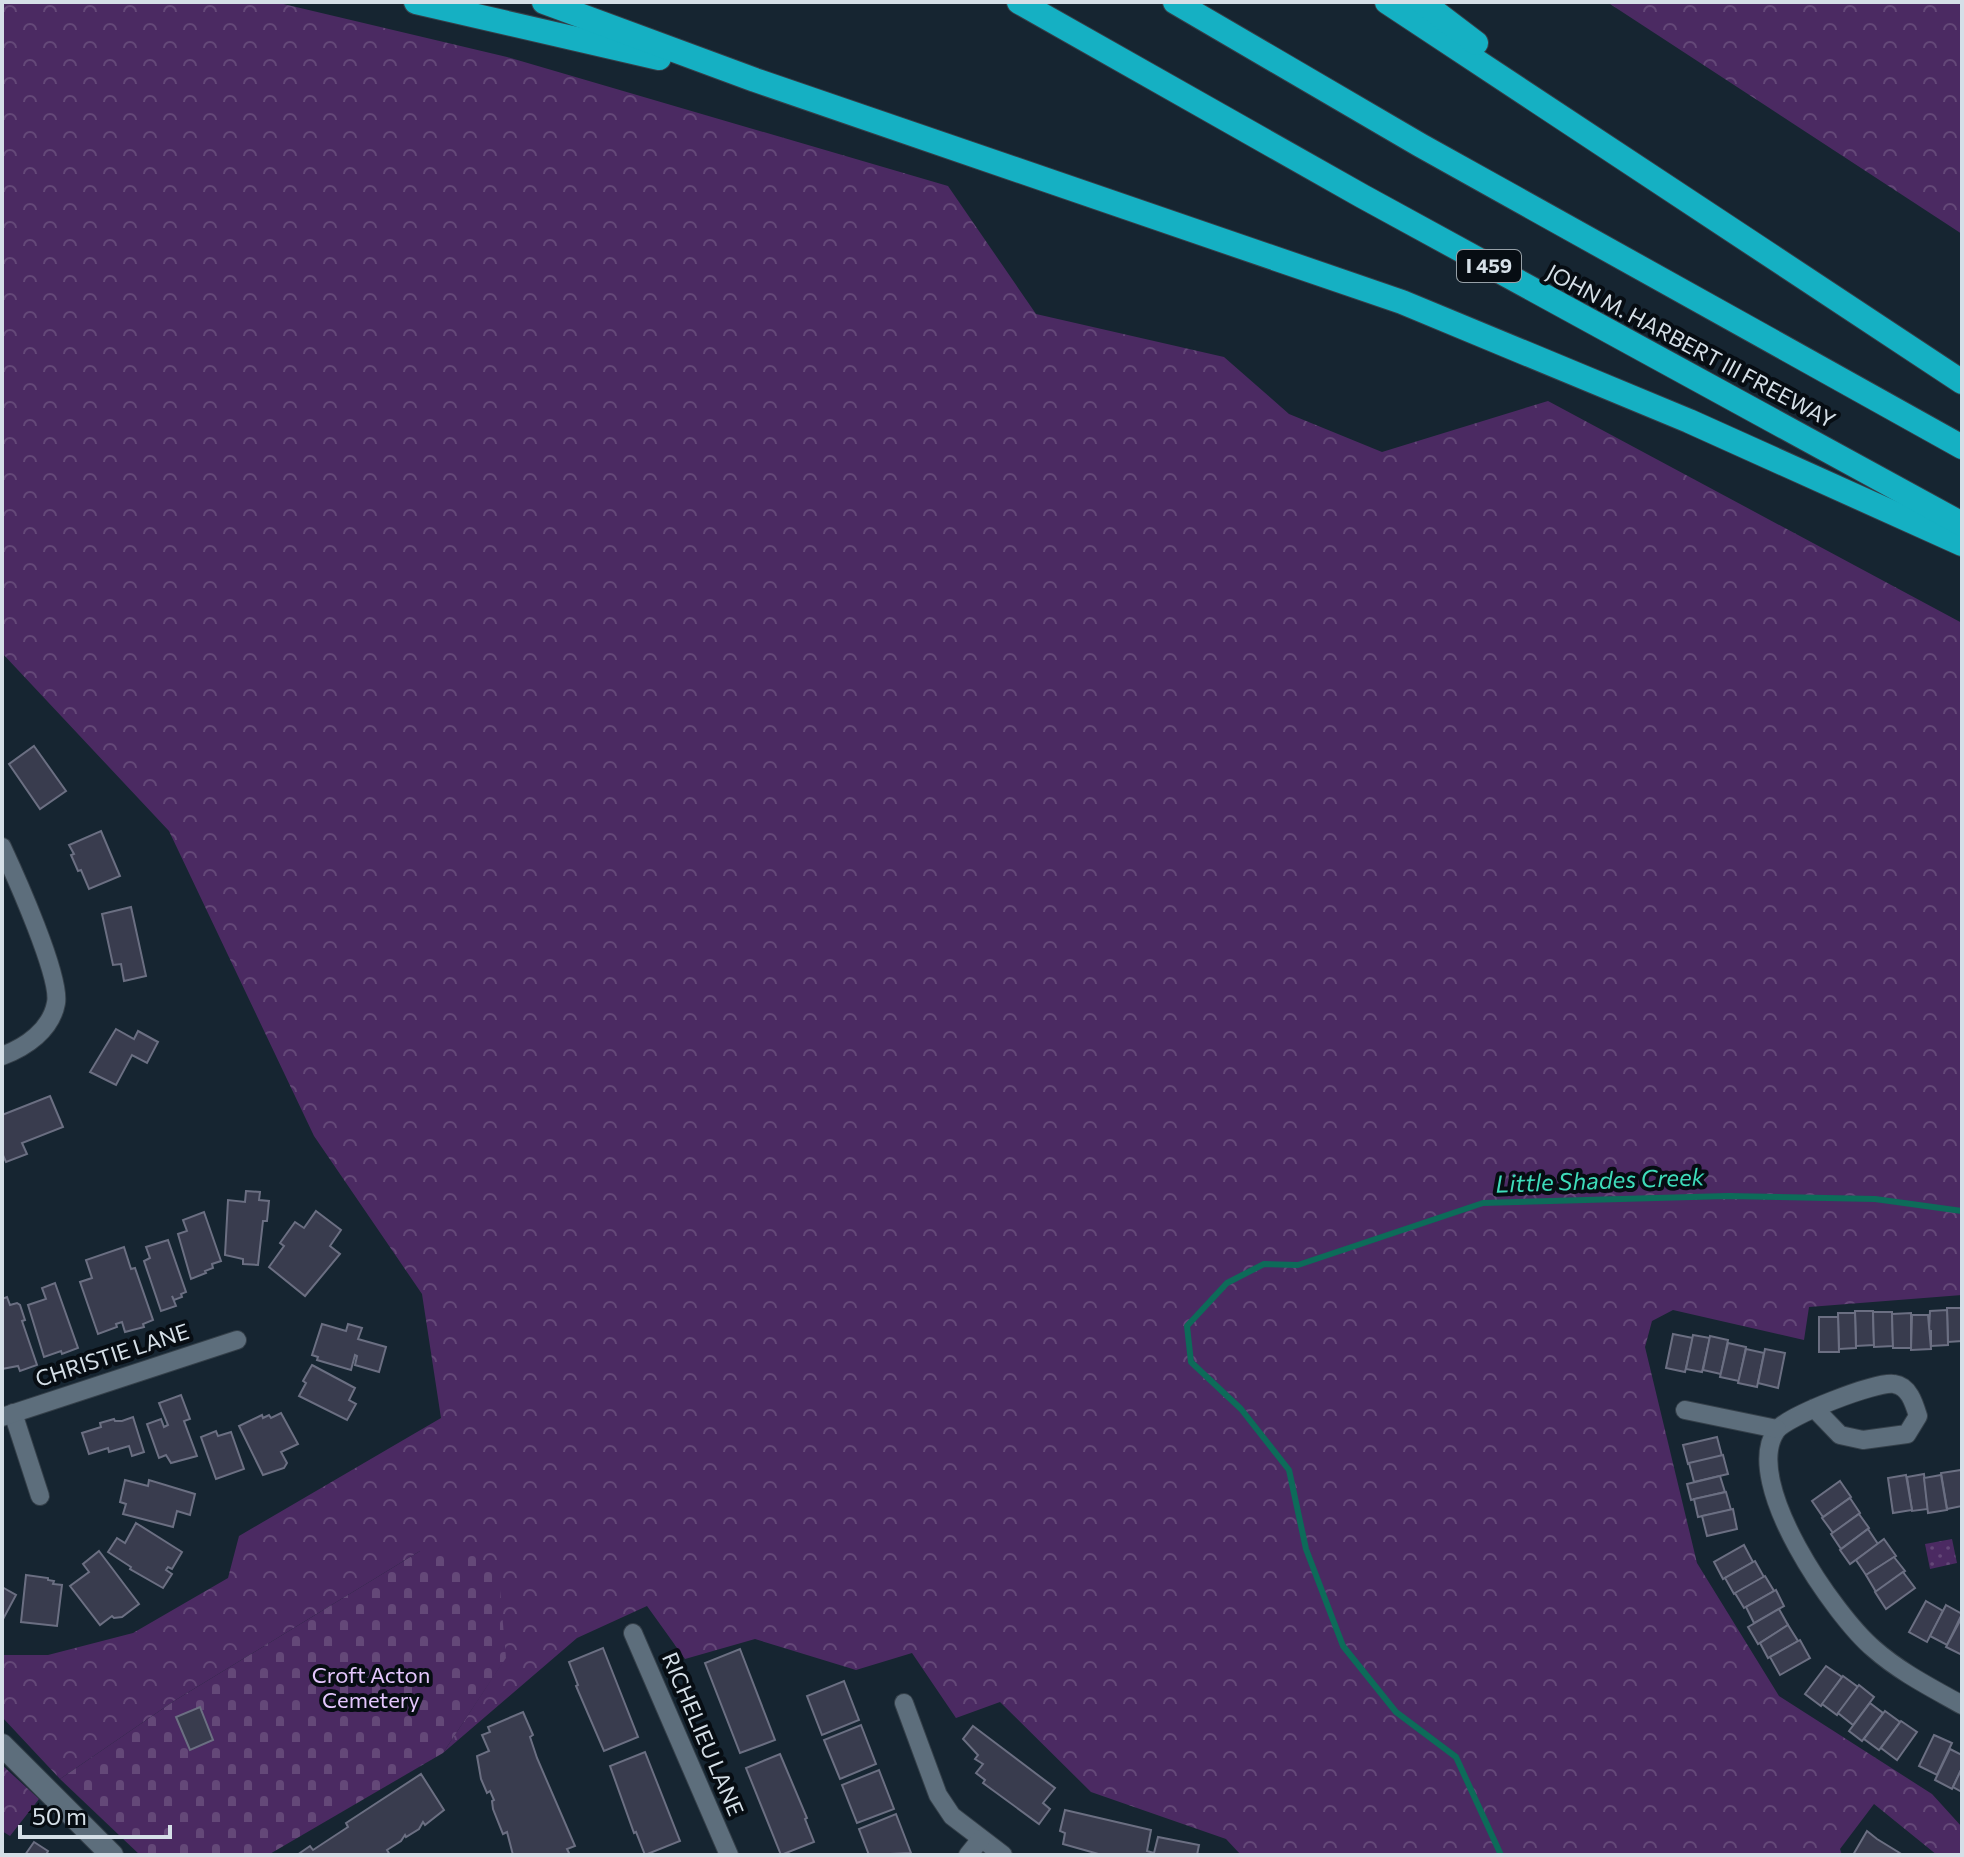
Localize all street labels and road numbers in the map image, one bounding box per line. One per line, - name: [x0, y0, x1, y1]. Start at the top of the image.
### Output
- road number: I 459: [1457, 250, 1521, 282]
- street label: JOHN M. HARBERT III FREEWAY: [1542, 258, 1840, 433]
- street label: CHRISTIE LANE: [32, 1317, 192, 1392]
- street label: RICHELIEU LANE: [657, 1648, 750, 1820]

